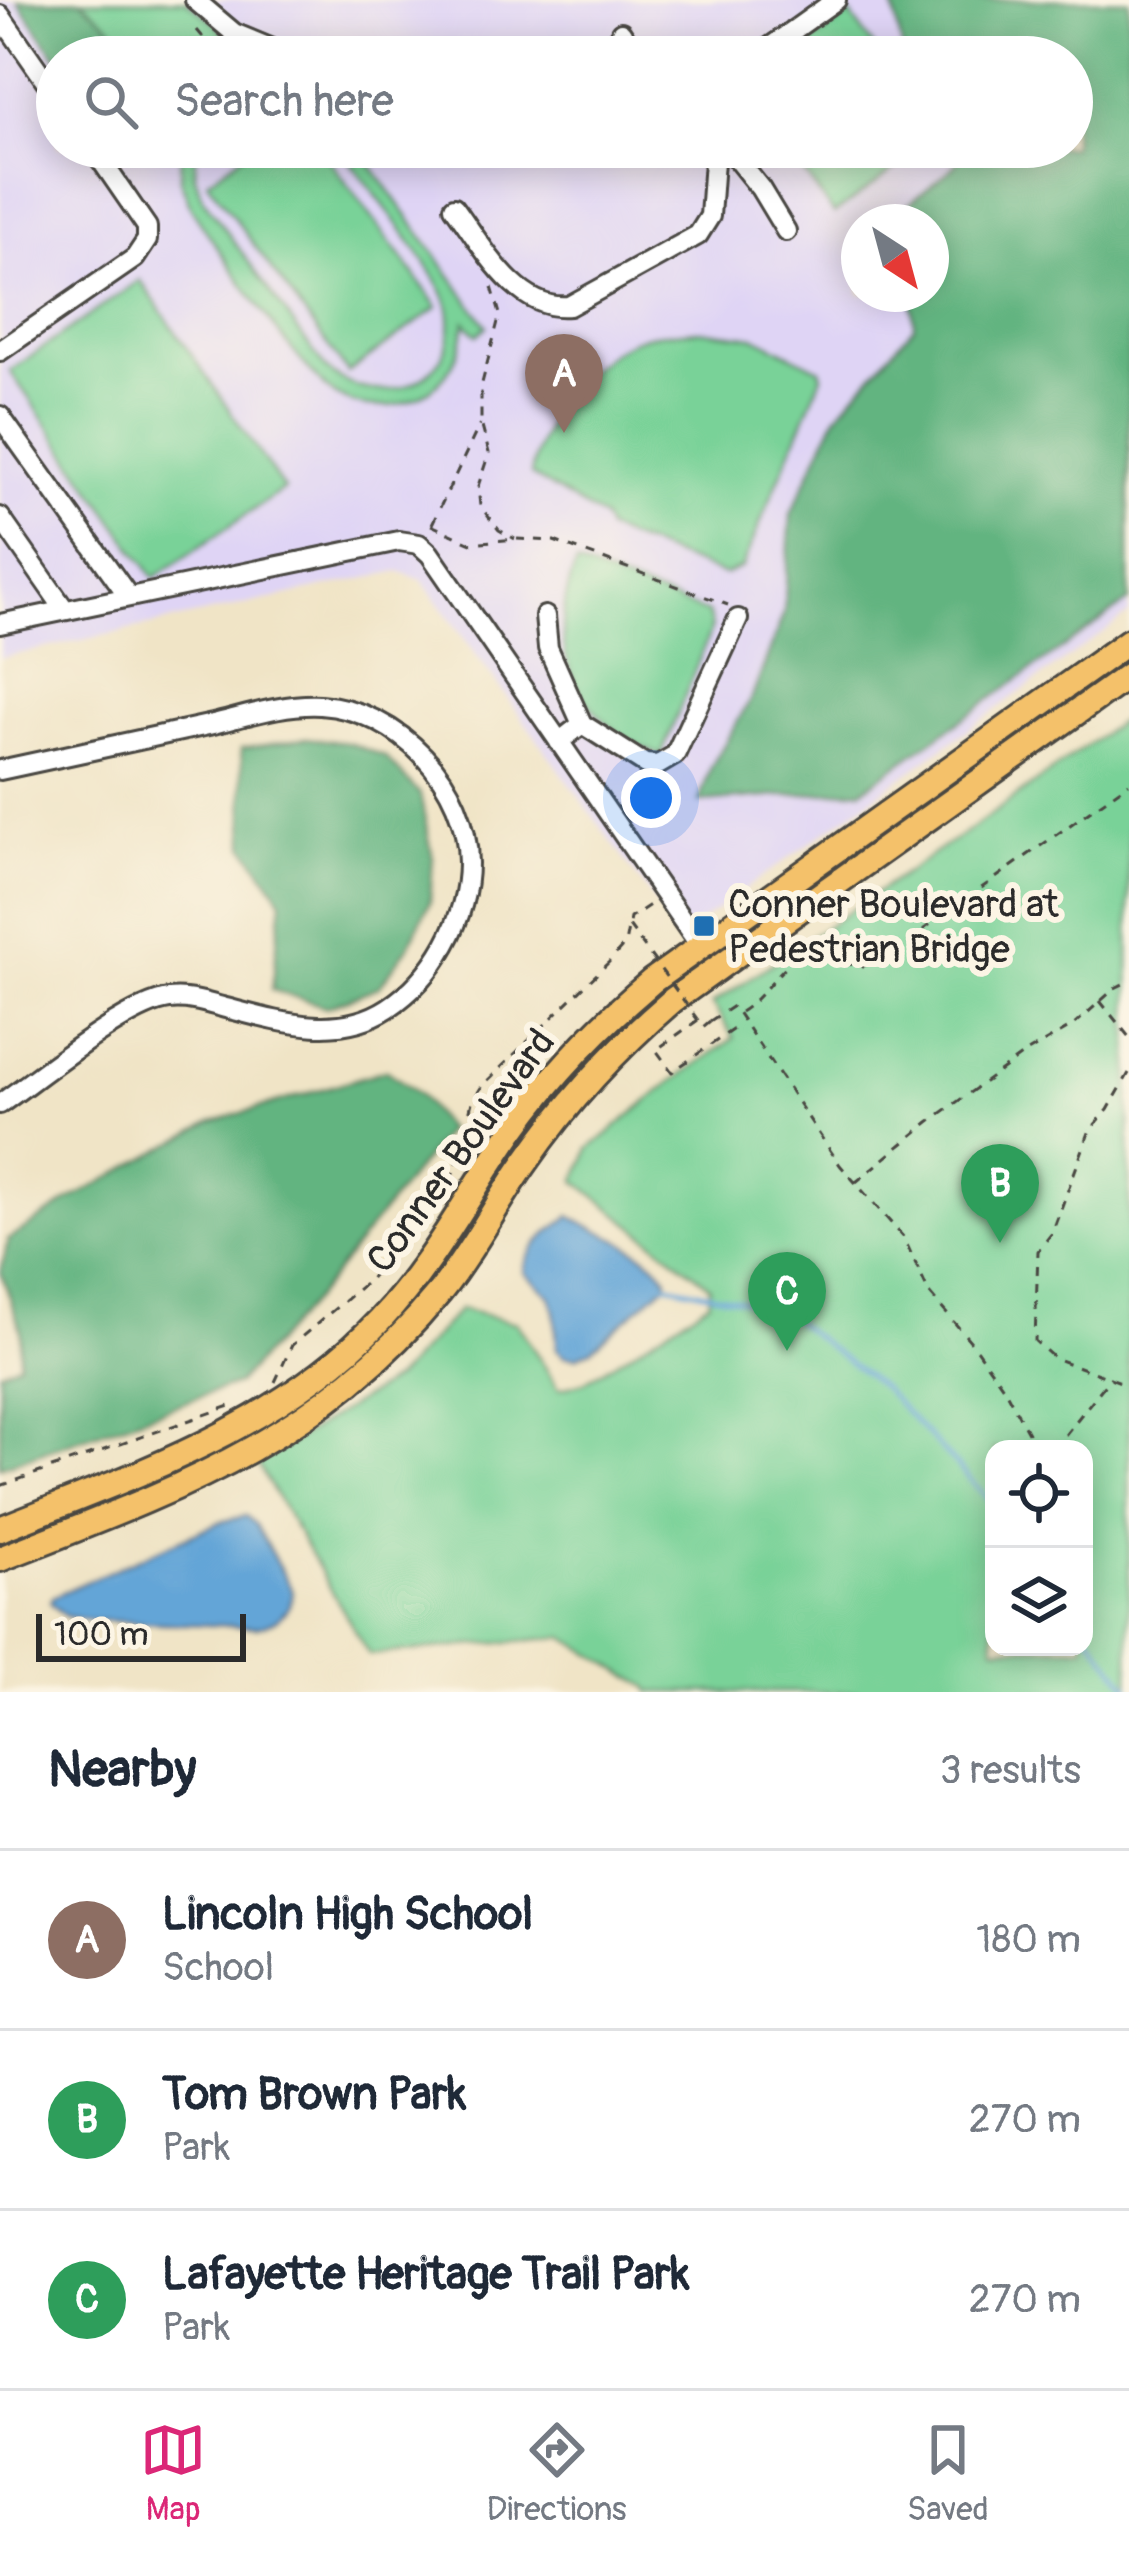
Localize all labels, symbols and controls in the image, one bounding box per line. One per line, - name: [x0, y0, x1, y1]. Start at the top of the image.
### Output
- search box: [36, 36, 1093, 168]
- icon: search: [78, 69, 144, 135]
- text: Search here: [174, 74, 394, 130]
- north arrow: [841, 204, 949, 312]
- pin: A: [525, 334, 603, 433]
- your location: [621, 768, 681, 828]
- place label: Conner Boulevard at Pedestrian Bridge: [728, 880, 1059, 974]
- marker: Conner Boulevard at Pedestrian Bridge: [691, 913, 717, 939]
- street label: Conner Boulevard: [356, 1020, 566, 1282]
- pin: B: [961, 1144, 1039, 1243]
- pin: C: [748, 1252, 826, 1351]
- map controls: [985, 1440, 1093, 1656]
- button: locate: [985, 1440, 1093, 1548]
- button: layers: [985, 1548, 1093, 1656]
- scale bar: [36, 1608, 246, 1661]
- text: 100 m: [54, 1614, 148, 1655]
- text: Nearby: [48, 1738, 196, 1802]
- text: 3 results: [940, 1746, 1081, 1795]
- text: Lincoln High School: [162, 1887, 533, 1943]
- text: A: [74, 1915, 100, 1964]
- text: 180 m: [976, 1915, 1081, 1964]
- text: School: [162, 1943, 274, 1992]
- text: Tom Brown Park: [162, 2067, 466, 2123]
- text: B: [76, 2095, 98, 2144]
- text: 270 m: [969, 2095, 1081, 2144]
- text: Park: [162, 2123, 230, 2172]
- text: Lafayette Heritage Trail Park: [162, 2247, 689, 2303]
- text: C: [75, 2275, 99, 2324]
- text: 270 m: [969, 2275, 1081, 2324]
- text: Park: [162, 2303, 230, 2352]
- tab: Map: [140, 2417, 206, 2530]
- tab: Directions: [487, 2417, 627, 2530]
- tab: Saved: [907, 2417, 989, 2530]

